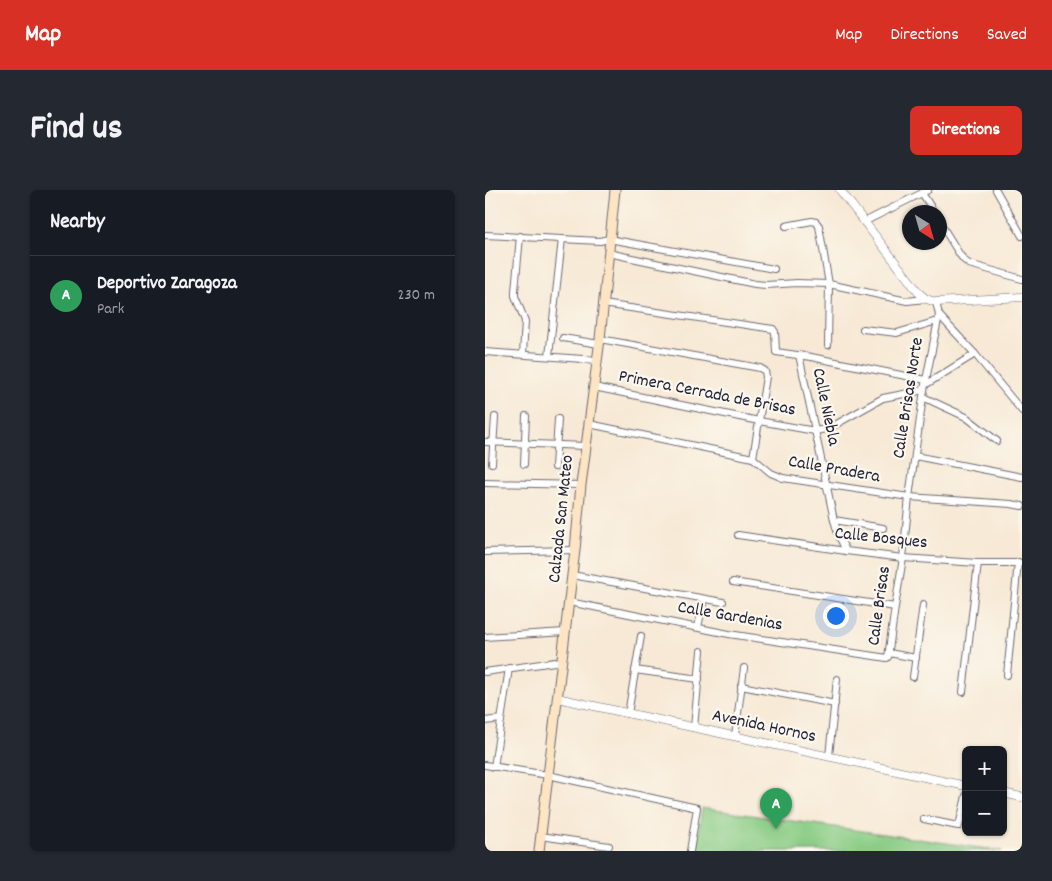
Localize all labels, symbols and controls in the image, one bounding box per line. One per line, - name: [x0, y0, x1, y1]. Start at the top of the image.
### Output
- text: Map: [25, 18, 61, 52]
- text: Map: [835, 23, 862, 48]
- text: Directions: [890, 23, 959, 48]
- text: Saved: [987, 23, 1027, 48]
- text: Find us: [30, 105, 122, 155]
- button: Directions: [910, 106, 1022, 155]
- north arrow: [902, 205, 947, 250]
- text: Nearby: [50, 208, 105, 238]
- text: Deportivo Zaragoza: [97, 271, 237, 298]
- text: A: [62, 284, 70, 307]
- text: 230 m: [398, 284, 435, 307]
- text: Park: [97, 298, 124, 321]
- street label: Calle Brisas Norte: [887, 336, 931, 460]
- street label: Primera Cerrada de Brisas: [616, 365, 798, 423]
- street label: Calle Niebla: [805, 366, 846, 449]
- street label: Calle Pradera: [786, 450, 882, 490]
- street label: Calzada San Mateo: [543, 454, 581, 584]
- street label: Calle Bosques: [833, 522, 929, 556]
- street label: Calle Brisas: [862, 565, 898, 647]
- street label: Calle Gardenias: [676, 595, 784, 639]
- your location: [823, 603, 849, 629]
- street label: Avenida Hornos: [710, 704, 818, 750]
- map controls: [962, 746, 1007, 836]
- button: +: [962, 746, 1007, 791]
- pin: A: [760, 788, 792, 829]
- button: −: [962, 791, 1007, 836]

